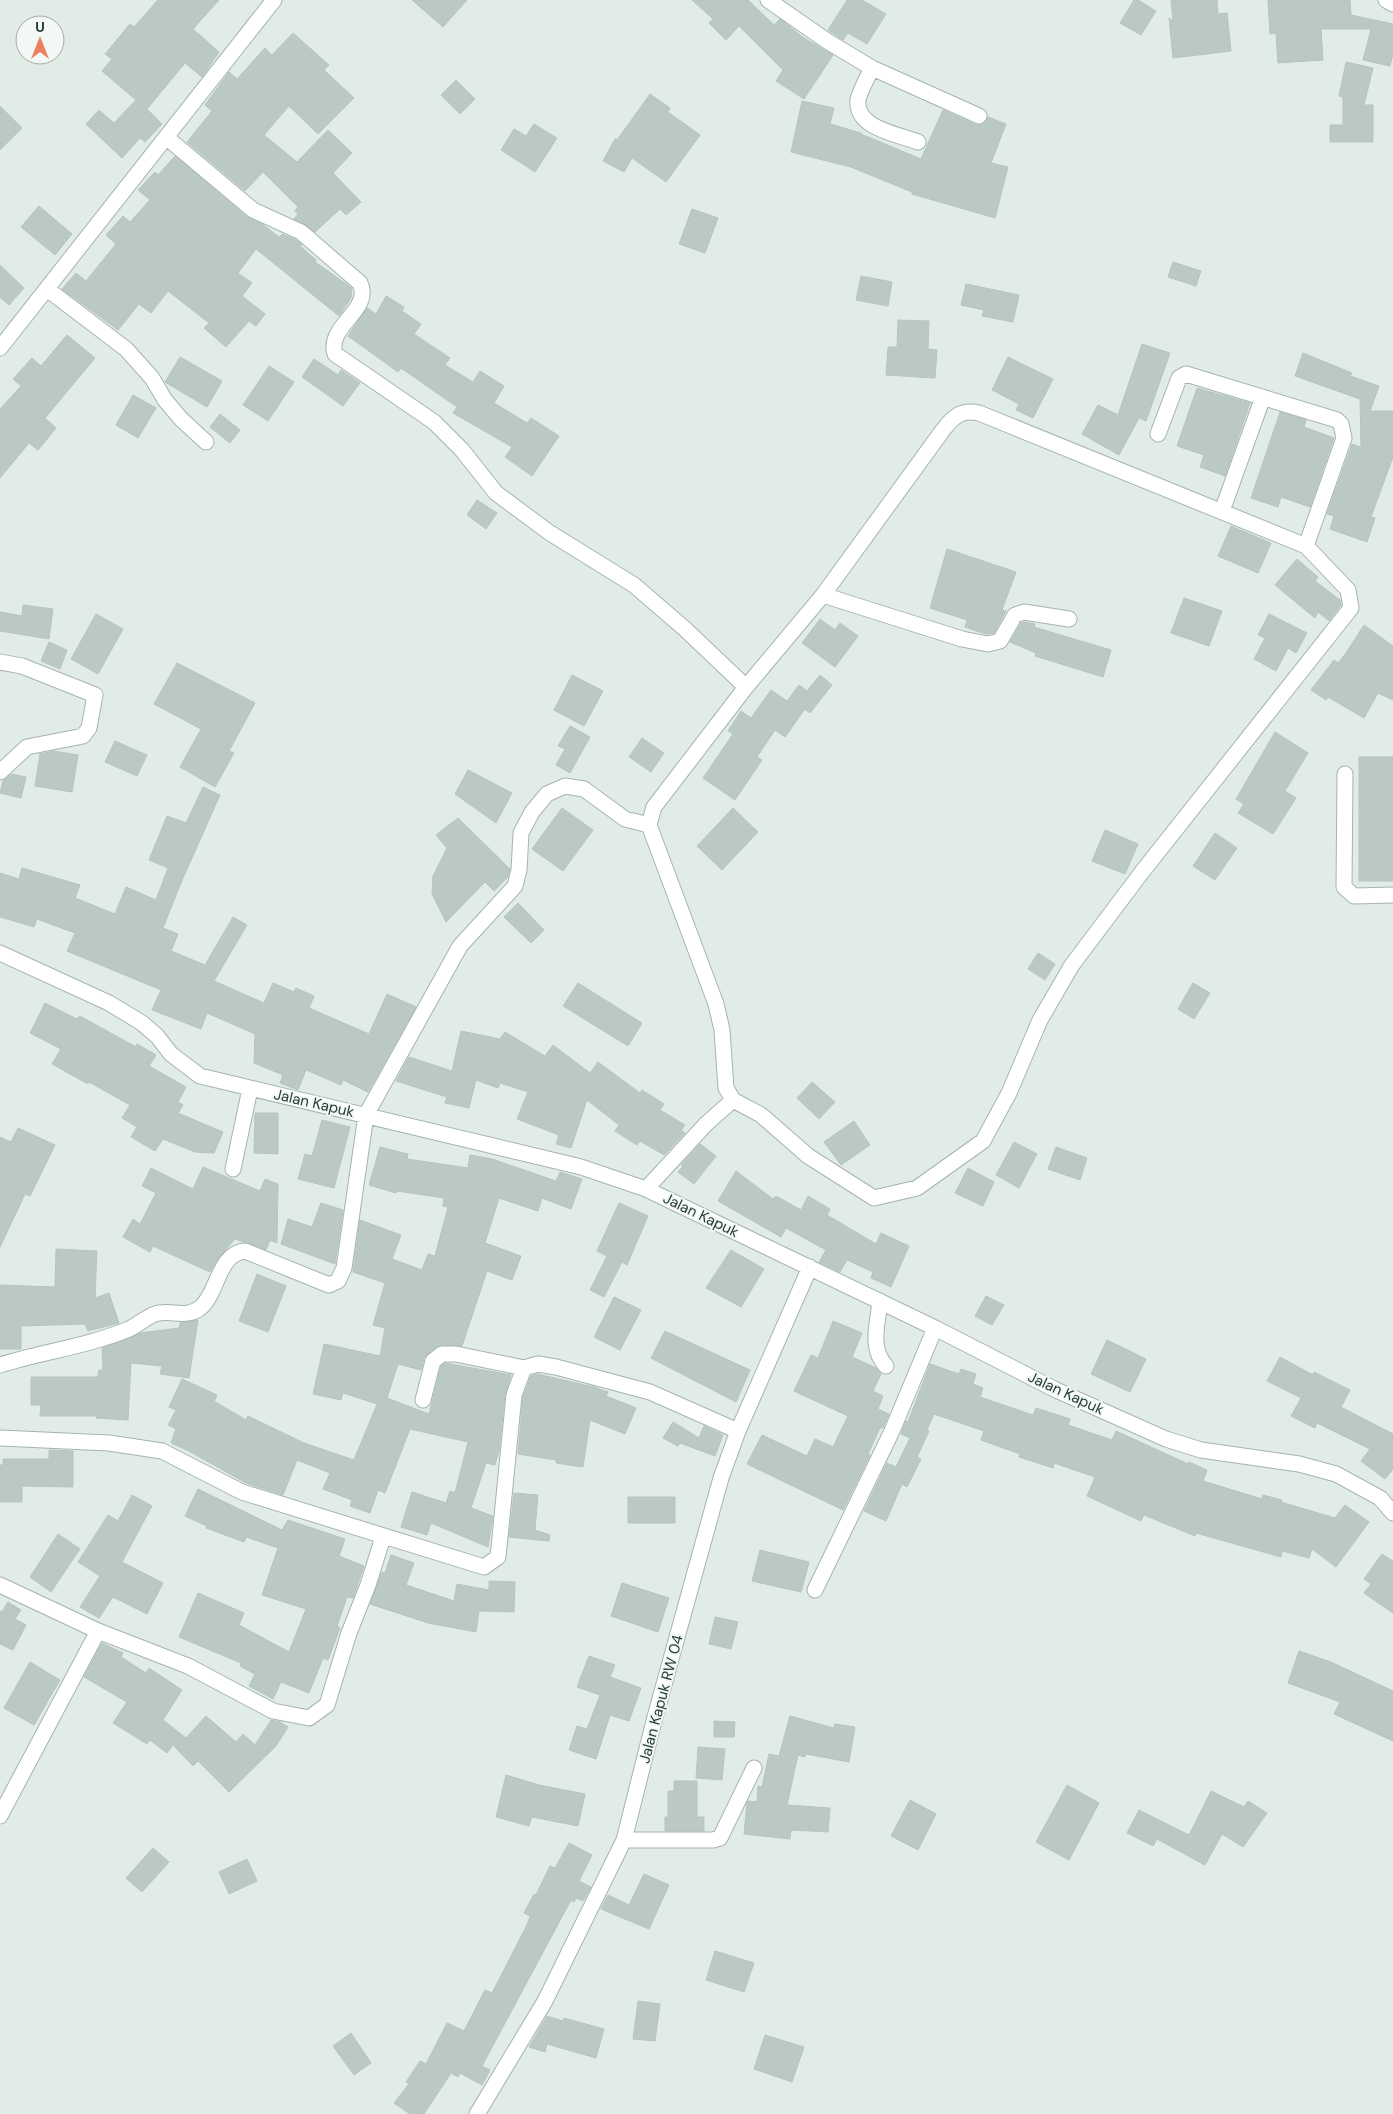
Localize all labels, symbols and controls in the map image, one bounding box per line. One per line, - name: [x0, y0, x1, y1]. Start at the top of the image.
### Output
- north arrow: [15, 15, 65, 65]
- text: U: [35, 18, 45, 36]
- street label: Jalan Kapuk: [272, 1084, 357, 1122]
- street label: Jalan Kapuk: [660, 1188, 743, 1242]
- street label: Jalan Kapuk: [1025, 1367, 1108, 1420]
- street label: Jalan Kapuk RW 04: [634, 1632, 688, 1766]

